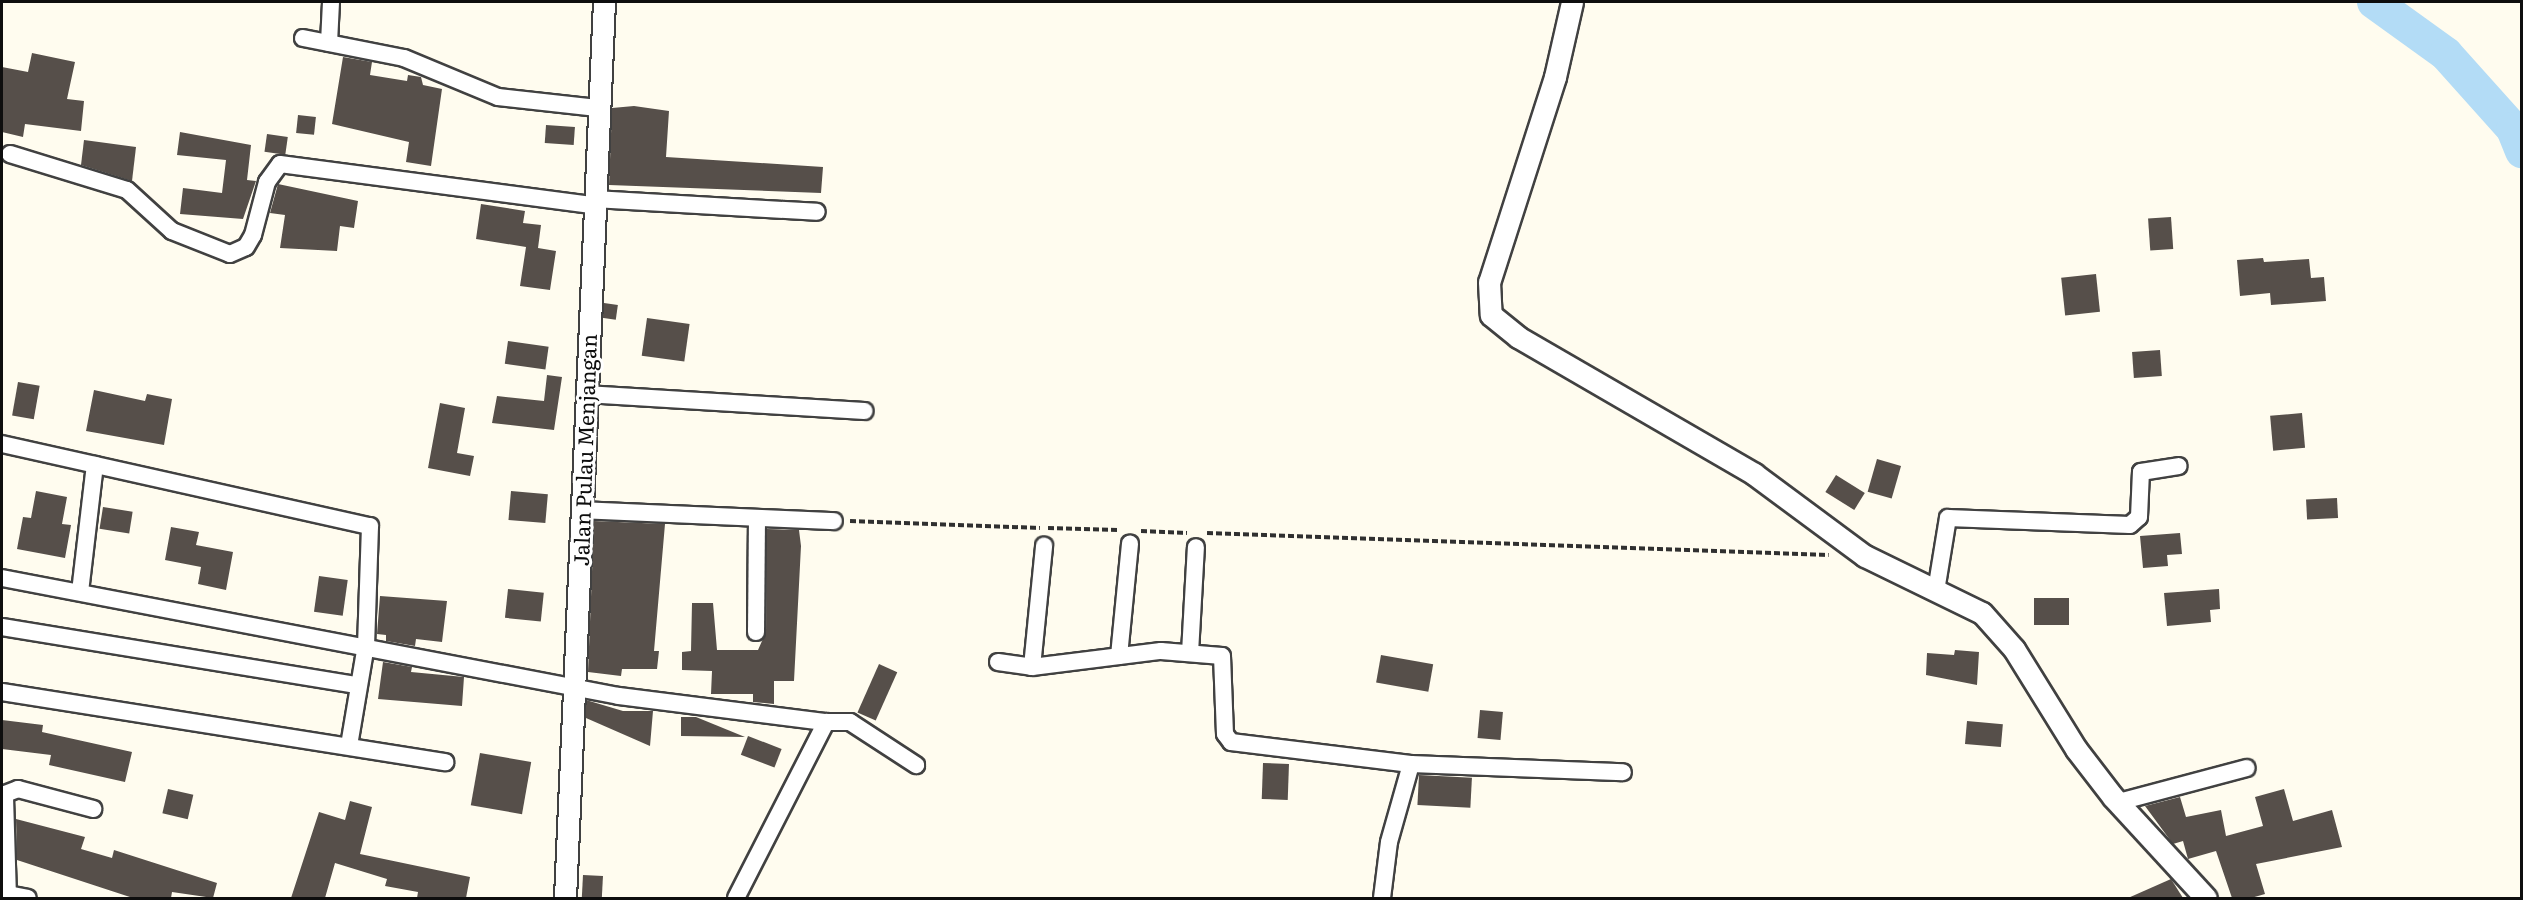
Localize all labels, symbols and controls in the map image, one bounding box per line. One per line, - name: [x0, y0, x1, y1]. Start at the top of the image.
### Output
- street label: Jalan Pulau Menjangan: [567, 333, 601, 567]

